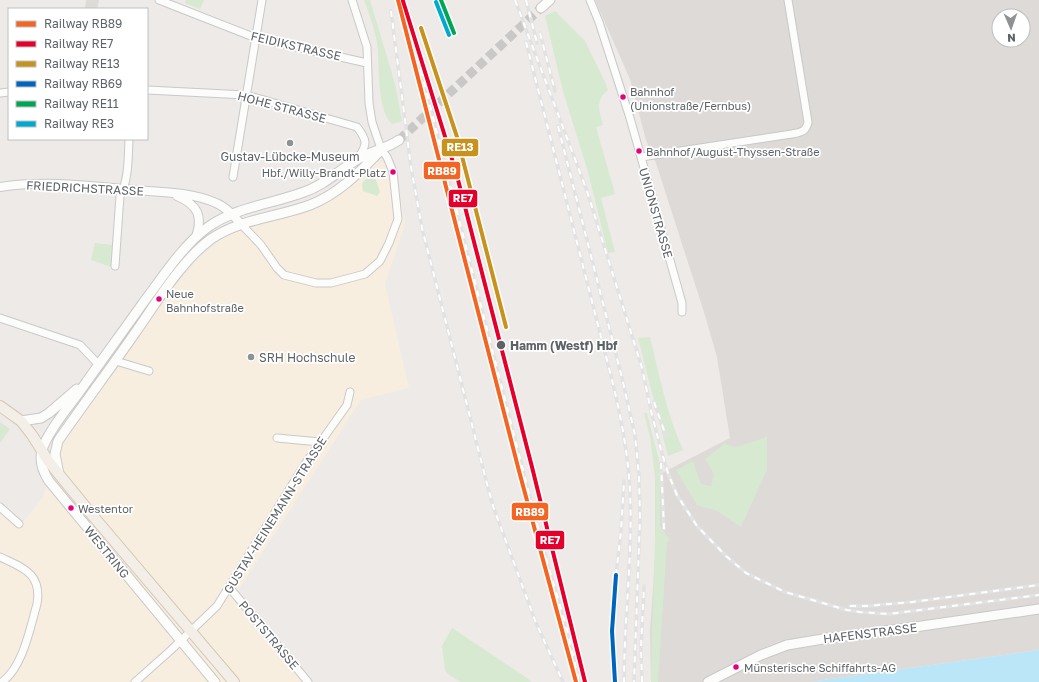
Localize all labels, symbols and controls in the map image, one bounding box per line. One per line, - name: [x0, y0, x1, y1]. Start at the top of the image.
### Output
- legend: [8, 8, 148, 140]
- north arrow: [991, 8, 1031, 48]
- text: Railway RB89: [44, 16, 122, 31]
- street label: FEIDIKSTRASSE: [249, 28, 343, 64]
- text: N: [1007, 32, 1016, 45]
- text: Railway RE7: [44, 36, 113, 51]
- text: Railway RE13: [44, 56, 120, 71]
- text: Railway RB69: [44, 76, 122, 91]
- place label: Bahnhof (Unionstraße/Fernbus): [630, 85, 751, 112]
- street label: HOHE STRASSE: [236, 88, 328, 126]
- marker: Bahnhof (Unionstraße/Fernbus): [618, 92, 628, 102]
- text: Railway RE11: [44, 96, 119, 111]
- text: Railway RE3: [44, 116, 114, 131]
- marker: Gustav-Lübcke-Museum: [285, 138, 295, 148]
- line badge: RE13: [441, 138, 479, 157]
- text: RE13: [447, 140, 474, 153]
- place label: Bahnhof/August-Thyssen-Straße: [646, 145, 820, 158]
- marker: Bahnhof/August-Thyssen-Straße: [634, 146, 644, 156]
- place label: Gustav-Lübcke-Museum: [220, 149, 360, 164]
- line badge: RB89: [423, 161, 461, 180]
- text: RB89: [427, 164, 457, 177]
- place label: Hbf./Willy-Brandt-Platz: [262, 166, 386, 179]
- street label: UNIONSTRASSE: [636, 166, 676, 260]
- marker: Hbf./Willy-Brandt-Platz: [388, 167, 398, 177]
- street label: FRIEDRICHSTRASSE: [26, 177, 144, 199]
- line badge: RE7: [448, 189, 478, 208]
- text: RE7: [453, 191, 473, 204]
- place label: Neue Bahnhofstraße: [166, 287, 244, 314]
- marker: Neue Bahnhofstraße: [154, 294, 164, 304]
- place label: Hamm (Westf) Hbf: [510, 338, 618, 353]
- marker: Hamm (Westf) Hbf: [495, 339, 507, 351]
- place label: SRH Hochschule: [259, 350, 355, 365]
- marker: SRH Hochschule: [246, 352, 256, 362]
- street label: GUSTAV-HEINEMANN-STRASSE: [220, 434, 330, 596]
- place label: Westentor: [78, 502, 134, 515]
- line badge: RB89: [511, 502, 549, 521]
- marker: Westentor: [66, 503, 76, 513]
- text: RB89: [515, 505, 545, 518]
- street label: WESTRING: [81, 523, 133, 581]
- line badge: RE7: [535, 530, 565, 550]
- text: RE7: [540, 533, 560, 546]
- street label: POSTSTRASSE: [236, 597, 302, 673]
- street label: HAFENSTRASSE: [822, 620, 918, 646]
- place label: Münsterische Schiffahrts-AG: [744, 661, 896, 674]
- marker: Münsterische Schiffahrts-AG: [731, 662, 741, 672]

